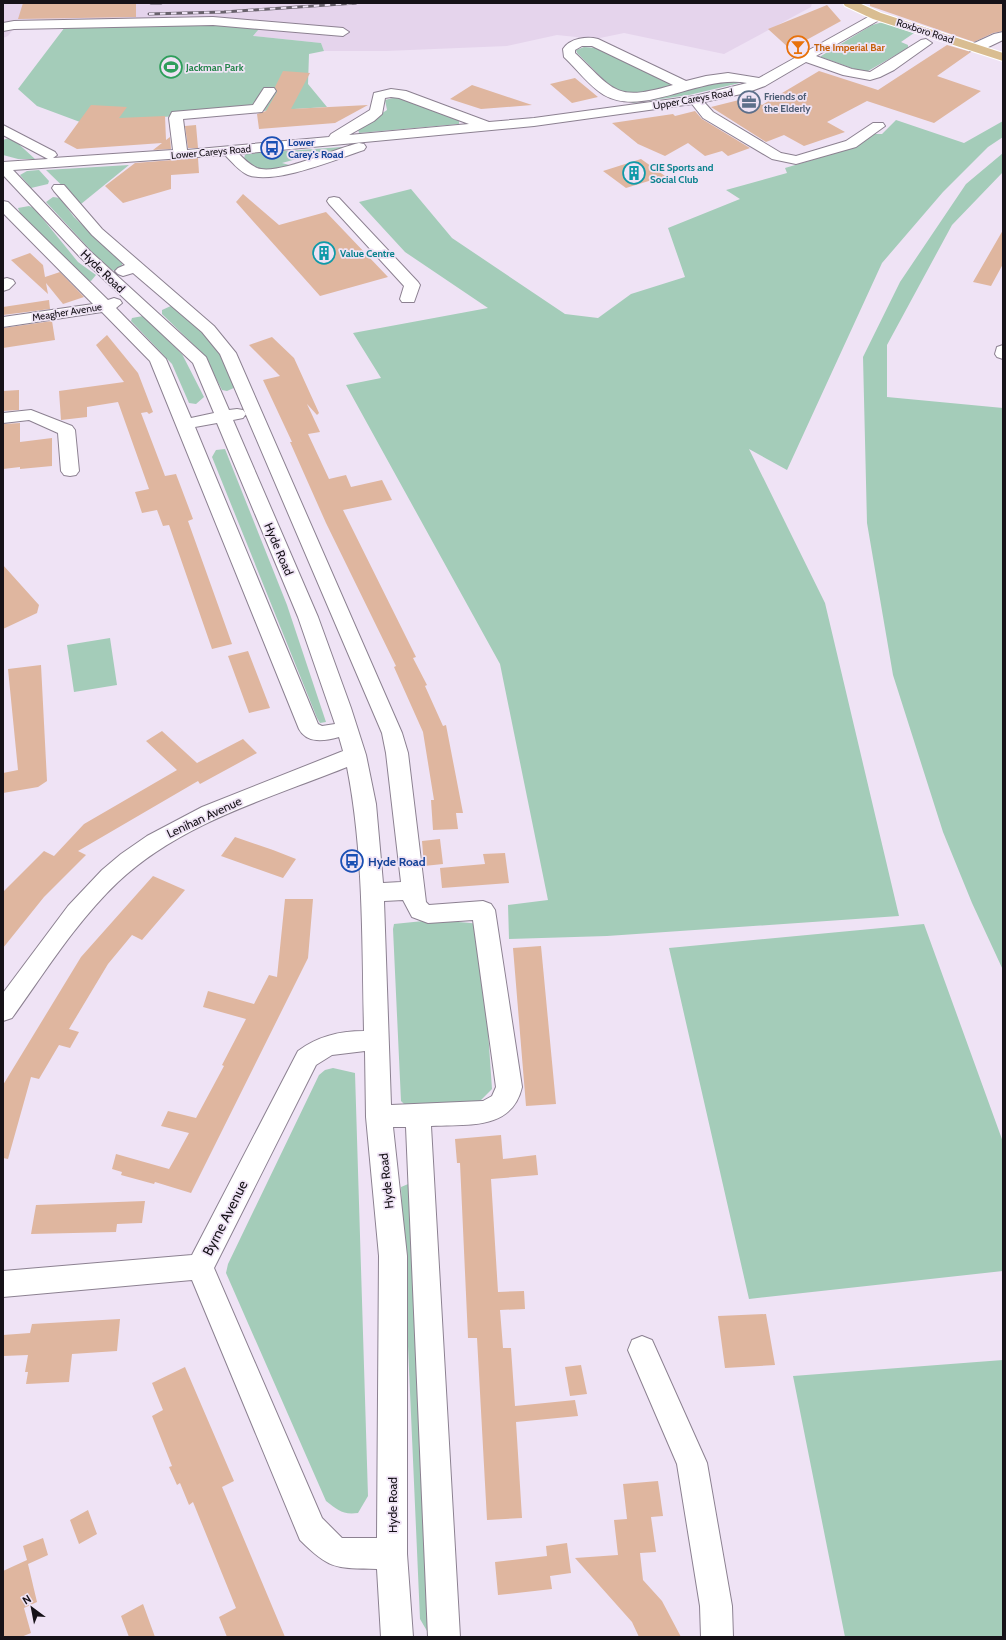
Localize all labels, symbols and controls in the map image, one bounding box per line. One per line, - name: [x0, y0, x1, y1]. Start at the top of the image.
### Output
- street label: Roxboro Road: [895, 16, 955, 46]
- bar icon: The Imperial Bar: [785, 34, 811, 60]
- place label: The Imperial Bar: [814, 41, 885, 54]
- sports icon: Jackman Park: [158, 54, 184, 80]
- place label: Jackman Park: [185, 61, 244, 74]
- street label: Upper Careys Road: [652, 86, 734, 112]
- office icon: Friends of the Elderly: [736, 89, 762, 115]
- place label: Friends of the Elderly: [764, 90, 811, 115]
- bus stop icon: Lower Carey's Road: [259, 135, 285, 161]
- place label: Lower Carey's Road: [288, 136, 344, 161]
- street label: Lower Careys Road: [170, 142, 252, 162]
- building icon: CIE Sports and Social Club: [621, 160, 647, 186]
- place label: CIE Sports and Social Club: [650, 161, 714, 186]
- building icon: Value Centre: [311, 240, 337, 266]
- street label: Hyde Road: [78, 246, 128, 296]
- place label: Value Centre: [340, 247, 395, 260]
- street label: Meagher Avenue: [31, 300, 103, 324]
- street label: Hyde Road: [261, 520, 297, 578]
- street label: Lenihan Avenue: [164, 793, 244, 841]
- bus stop icon: Hyde Road: [339, 848, 365, 874]
- place label: Hyde Road: [368, 854, 426, 869]
- street label: Hyde Road: [376, 1152, 396, 1210]
- street label: Byrne Avenue: [198, 1177, 252, 1259]
- street label: Hyde Road: [385, 1477, 400, 1533]
- north arrow: [12, 1588, 52, 1628]
- text: N: [20, 1592, 34, 1608]

